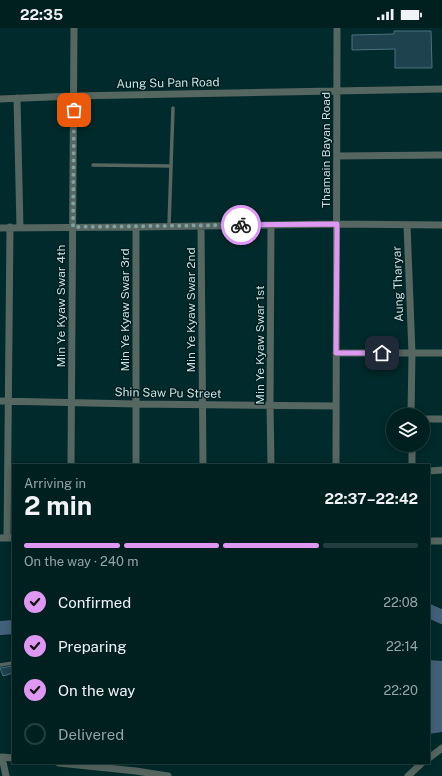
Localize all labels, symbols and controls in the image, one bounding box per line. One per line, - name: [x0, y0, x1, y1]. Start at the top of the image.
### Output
- text: 22:35: [20, 6, 63, 23]
- street label: Aung Su Pan Road: [116, 75, 220, 91]
- street label: Thamain Bayan Road: [319, 92, 333, 208]
- pin: [57, 93, 91, 127]
- icon: bag: [63, 99, 85, 121]
- courier: [221, 205, 261, 245]
- icon: bike: [230, 214, 252, 236]
- street label: Min Ye Kyaw Swar 4th: [54, 244, 68, 368]
- street label: Aung Tharyar: [390, 246, 406, 322]
- street label: Min Ye Kyaw Swar 2nd: [184, 247, 198, 373]
- street label: Min Ye Kyaw Swar 3rd: [118, 248, 132, 372]
- street label: Min Ye Kyaw Swar 1st: [253, 285, 267, 405]
- pin: [365, 336, 399, 370]
- icon: home: [371, 342, 393, 364]
- street label: Shin Saw Pu Street: [114, 385, 222, 401]
- map controls: [386, 408, 430, 452]
- button: layers: [386, 408, 430, 452]
- text: Arriving in: [24, 476, 86, 491]
- text: 2 min: [24, 490, 92, 521]
- text: 22:37–22:42: [324, 490, 418, 507]
- text: On the way · 240 m: [24, 554, 138, 569]
- icon: check: [24, 591, 46, 613]
- text: Confirmed: [58, 594, 131, 611]
- text: 22:08: [383, 595, 418, 610]
- icon: check: [24, 635, 46, 657]
- text: Preparing: [58, 638, 127, 655]
- text: 22:14: [386, 639, 418, 654]
- icon: check: [24, 679, 46, 701]
- text: On the way: [58, 682, 135, 699]
- text: 22:20: [384, 683, 418, 698]
- text: Delivered: [58, 726, 124, 743]

